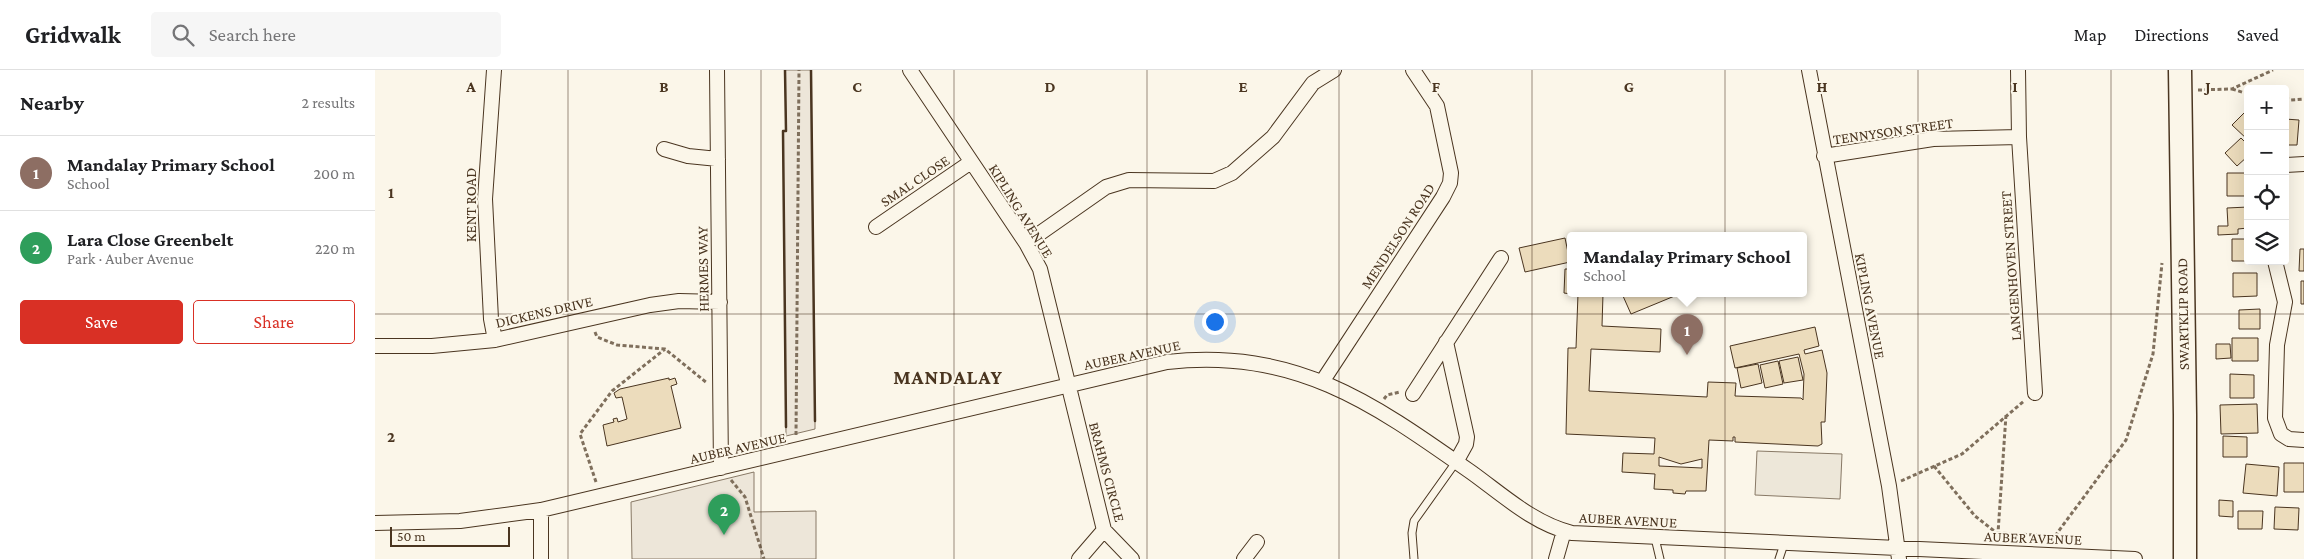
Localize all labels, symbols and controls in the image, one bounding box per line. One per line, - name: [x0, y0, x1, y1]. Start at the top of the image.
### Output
- search box: [151, 12, 501, 57]
- text: Gridwalk: [25, 21, 121, 48]
- icon: search: [169, 21, 197, 49]
- text: Search here: [209, 24, 296, 45]
- text: Map: [2074, 25, 2106, 45]
- text: Directions: [2134, 25, 2209, 45]
- text: Saved: [2237, 25, 2279, 45]
- text: A: [465, 78, 476, 95]
- text: B: [659, 78, 669, 95]
- text: C: [852, 78, 862, 95]
- text: D: [1044, 78, 1056, 95]
- text: E: [1238, 78, 1248, 95]
- text: F: [1432, 78, 1441, 95]
- text: G: [1624, 78, 1634, 95]
- text: H: [1817, 78, 1828, 95]
- text: I: [2012, 78, 2018, 95]
- text: J: [2203, 78, 2211, 95]
- map controls: [2244, 85, 2289, 265]
- button: +: [2244, 85, 2289, 130]
- text: Nearby: [20, 91, 84, 115]
- text: 2 results: [302, 94, 355, 111]
- street label: TENNYSON STREET: [1832, 115, 1954, 147]
- button: −: [2244, 130, 2289, 175]
- street label: SMAL CLOSE: [877, 152, 953, 210]
- text: Mandalay Primary School: [67, 154, 275, 175]
- street label: KIPLING AVENUE: [986, 161, 1056, 261]
- text: 1: [33, 165, 39, 182]
- text: 200 m: [313, 165, 355, 182]
- street label: KENT ROAD: [463, 168, 479, 242]
- text: School: [67, 175, 110, 192]
- button: locate: [2244, 175, 2289, 220]
- street label: MENDELSON ROAD: [1358, 180, 1438, 292]
- text: 1: [388, 184, 394, 201]
- street label: LANGENHOVEN STREET: [1998, 190, 2024, 342]
- button: layers: [2244, 220, 2289, 265]
- street label: HERMES WAY: [694, 226, 712, 312]
- text: Lara Close Greenbelt: [67, 229, 233, 250]
- popup: [1567, 232, 1807, 297]
- text: 2: [32, 240, 40, 257]
- text: 220 m: [315, 240, 355, 257]
- text: Mandalay Primary School: [1583, 246, 1791, 267]
- text: Park · Auber Avenue: [67, 250, 194, 267]
- street label: KIPLING AVENUE: [1852, 252, 1888, 360]
- street label: SWARTKLIP ROAD: [2174, 258, 2192, 370]
- text: School: [1583, 267, 1626, 284]
- street label: DICKENS DRIVE: [494, 293, 594, 331]
- button: Save: [20, 300, 183, 344]
- button: Share: [193, 300, 355, 344]
- your location: [1202, 309, 1228, 335]
- pin: 1: [1671, 314, 1703, 355]
- street label: AUBER AVENUE: [1082, 337, 1182, 373]
- district label: MANDALAY: [893, 366, 1003, 388]
- street label: BRAHMS CIRCLE: [1086, 420, 1128, 524]
- text: 2: [387, 428, 395, 445]
- street label: AUBER AVENUE: [688, 429, 788, 467]
- pin: 2: [708, 494, 740, 535]
- street label: AUBER AVENUE: [1579, 509, 1677, 531]
- scale bar: [390, 524, 510, 547]
- text: 50 m: [397, 528, 425, 544]
- street label: AUBER AVENUE: [1984, 528, 2082, 548]

